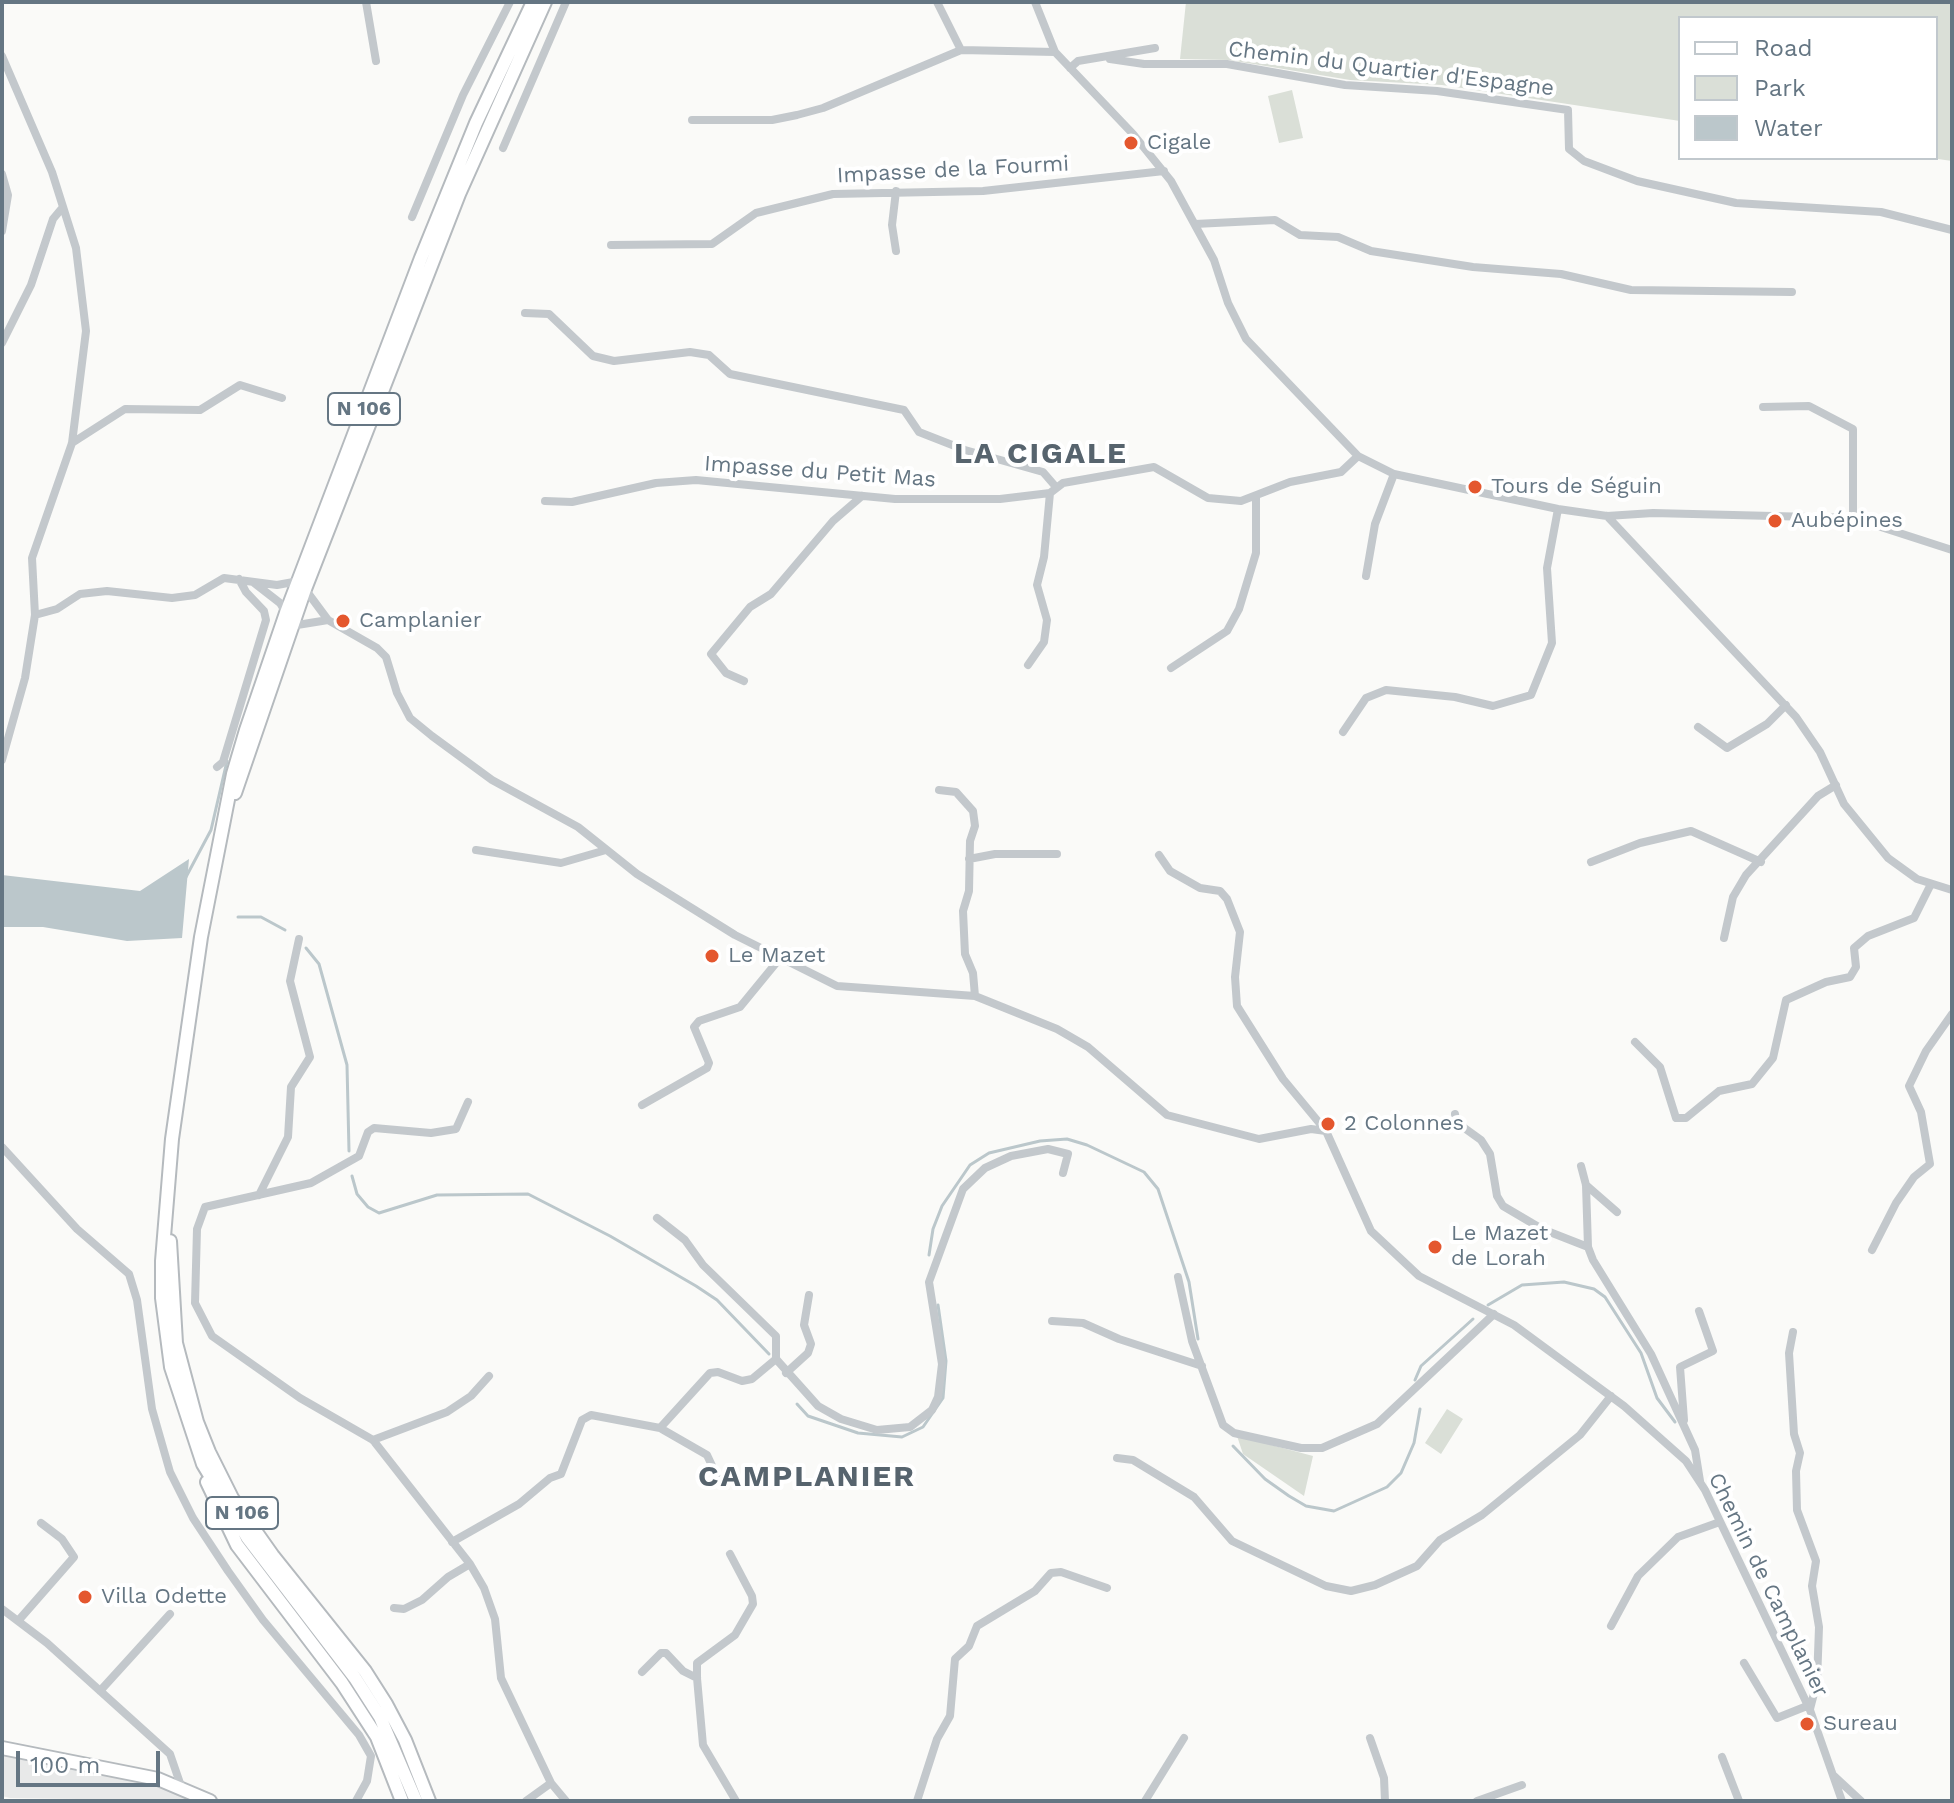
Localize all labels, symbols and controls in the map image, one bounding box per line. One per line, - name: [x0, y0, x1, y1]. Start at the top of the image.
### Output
- legend: [1678, 16, 1938, 160]
- text: Road: [1754, 34, 1813, 62]
- street label: Chemin du Quartier d'Espagne: [1227, 36, 1555, 102]
- text: Park: [1754, 74, 1806, 102]
- text: Water: [1754, 114, 1823, 142]
- place label: Cigale: [1147, 130, 1212, 156]
- marker: Cigale: [1122, 134, 1140, 152]
- street label: Impasse de la Fourmi: [836, 151, 1070, 189]
- road number: N 106: [328, 393, 400, 425]
- district label: LA CIGALE: [954, 436, 1128, 472]
- street label: Impasse du Petit Mas: [703, 451, 937, 493]
- place label: Tours de Séguin: [1491, 474, 1662, 500]
- marker: Tours de Séguin: [1466, 478, 1484, 496]
- place label: Aubépines: [1791, 508, 1903, 534]
- marker: Aubépines: [1766, 512, 1784, 530]
- place label: Camplanier: [359, 608, 482, 634]
- marker: Camplanier: [334, 612, 352, 630]
- place label: Le Mazet: [728, 943, 825, 969]
- marker: Le Mazet: [703, 947, 721, 965]
- place label: 2 Colonnes: [1344, 1111, 1464, 1137]
- marker: 2 Colonnes: [1319, 1115, 1337, 1133]
- place label: Le Mazet de Lorah: [1451, 1221, 1548, 1272]
- marker: Le Mazet de Lorah: [1426, 1238, 1444, 1256]
- district label: CAMPLANIER: [698, 1459, 916, 1495]
- street label: Chemin de Camplanier: [1702, 1469, 1834, 1701]
- road number: N 106: [206, 1497, 278, 1529]
- place label: Villa Odette: [101, 1584, 227, 1610]
- marker: Villa Odette: [76, 1588, 94, 1606]
- place label: Sureau: [1823, 1711, 1898, 1737]
- marker: Sureau: [1798, 1715, 1816, 1733]
- scale bar: [20, 1735, 164, 1785]
- text: 100 m: [30, 1751, 100, 1779]

